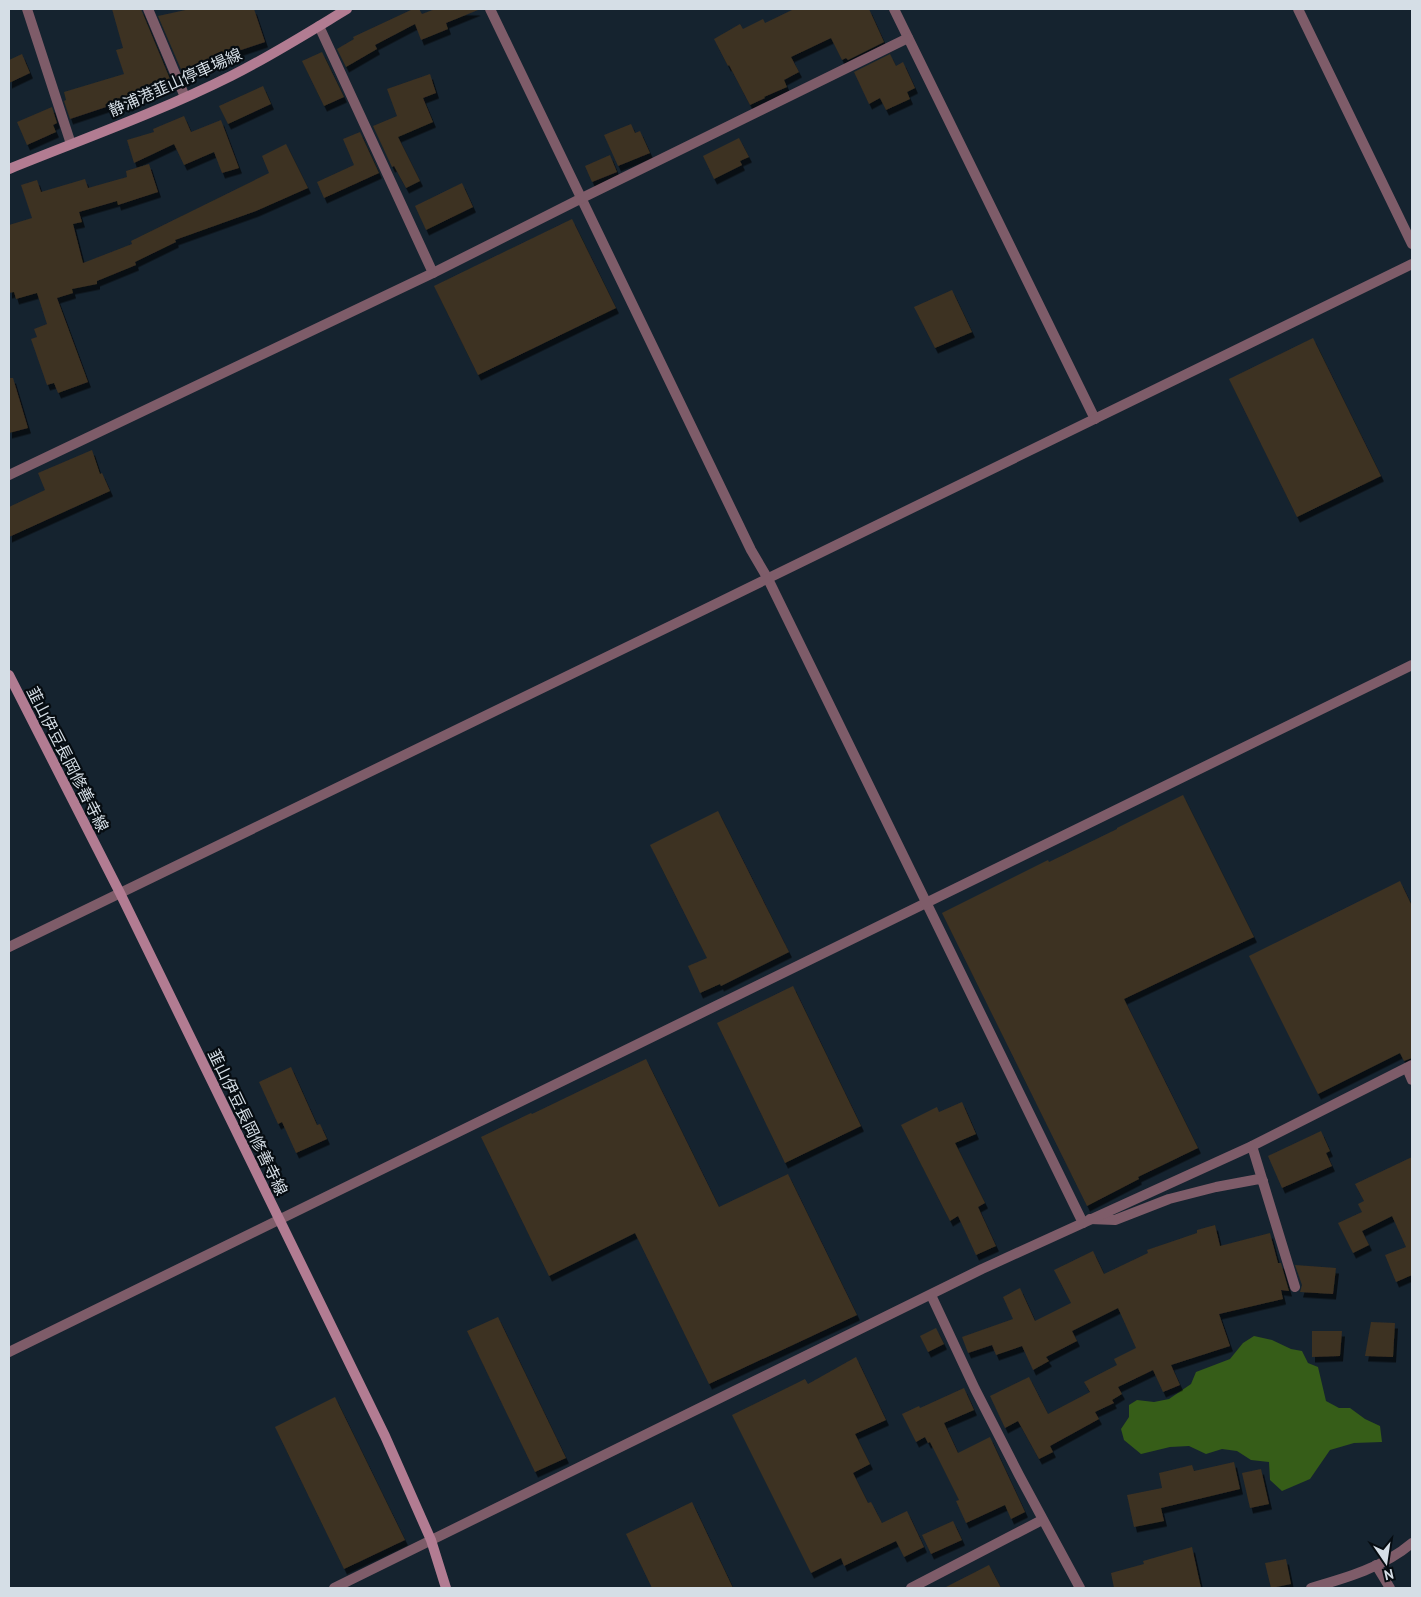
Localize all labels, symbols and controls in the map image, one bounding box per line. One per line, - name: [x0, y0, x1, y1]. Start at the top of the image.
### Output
- street label: 静浦港韮山停車場線: [105, 44, 245, 120]
- street label: 韮山伊豆長岡修善寺線: [23, 683, 113, 835]
- street label: 韮山伊豆長岡修善寺線: [204, 1046, 292, 1198]
- north arrow: [1361, 1537, 1411, 1587]
- text: N: [1382, 1565, 1395, 1584]

